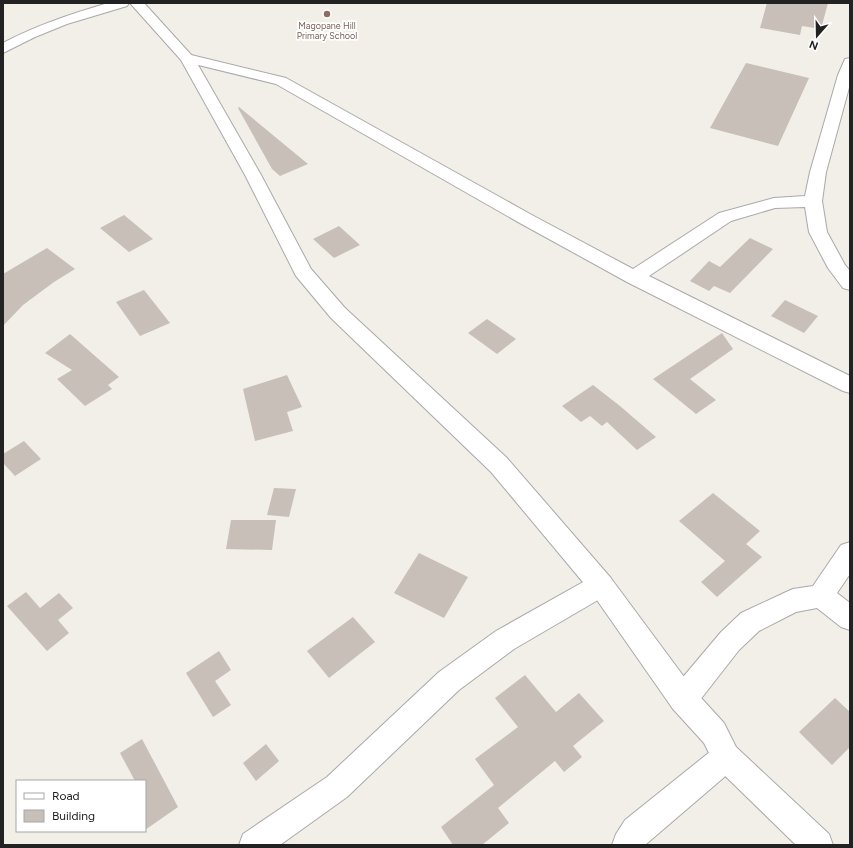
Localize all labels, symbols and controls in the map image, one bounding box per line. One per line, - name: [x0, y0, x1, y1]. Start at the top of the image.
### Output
- marker: Magopane Hill Primary School: [322, 9, 332, 19]
- north arrow: [797, 16, 837, 56]
- place label: Magopane Hill Primary School: [297, 20, 357, 41]
- text: N: [808, 37, 820, 52]
- legend: [16, 780, 146, 832]
- text: Road: [52, 789, 80, 803]
- text: Building: [52, 809, 95, 823]

